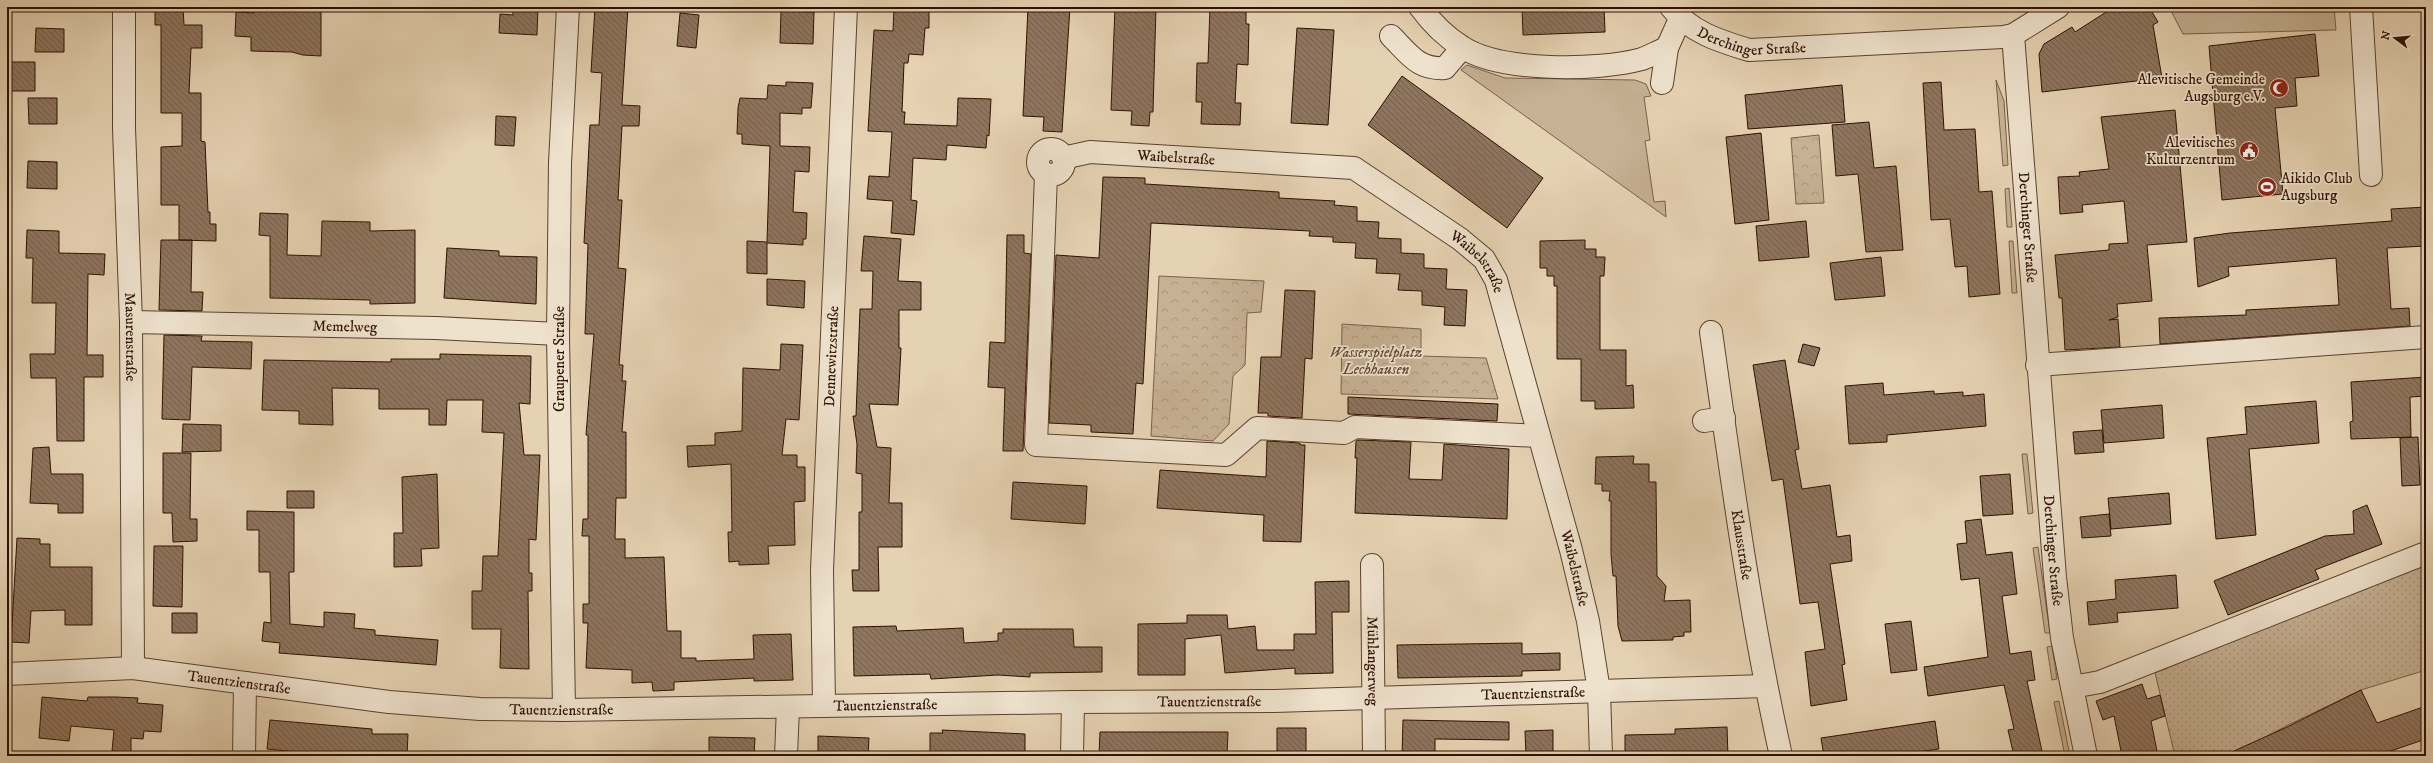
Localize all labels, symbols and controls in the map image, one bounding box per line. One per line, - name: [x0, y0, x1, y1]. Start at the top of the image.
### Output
- north arrow: [2375, 18, 2415, 58]
- street label: Derchinger Straße: [1694, 23, 1806, 60]
- text: N: [2378, 29, 2394, 42]
- place label: Alevitische Gemeinde Augsburg e.V.: [2138, 70, 2265, 106]
- mosque icon: Alevitische Gemeinde Augsburg e.V.: [2268, 77, 2290, 99]
- place label: Alevitisches Kulturzentrum: [2146, 133, 2235, 169]
- public building icon: Alevitisches Kulturzentrum: [2238, 140, 2260, 162]
- street label: Waibelstraße: [1136, 146, 1216, 170]
- place label: Aikido Club Augsburg: [2281, 169, 2352, 205]
- street label: Derchinger Straße: [2014, 171, 2041, 284]
- sports icon: Aikido Club Augsburg: [2256, 176, 2278, 198]
- street label: Waibelstraße: [1446, 226, 1508, 295]
- street label: Masurenstraße: [120, 292, 140, 381]
- street label: Dennewitzstraße: [820, 305, 843, 407]
- street label: Graupener Straße: [550, 306, 569, 412]
- street label: Memelweg: [312, 317, 378, 337]
- park label: Wasserspielplatz Lechhausen: [1329, 343, 1423, 379]
- street label: Derchinger Straße: [2039, 494, 2067, 607]
- street label: Klausstraße: [1727, 508, 1756, 581]
- street label: Waibelstraße: [1556, 527, 1593, 608]
- street label: Mühlangerweg: [1363, 616, 1382, 707]
- street label: Tauentzienstraße: [186, 666, 292, 699]
- street label: Tauentzienstraße: [1481, 683, 1585, 705]
- street label: Tauentzienstraße: [1157, 692, 1261, 712]
- street label: Tauentzienstraße: [833, 695, 937, 716]
- street label: Tauentzienstraße: [509, 700, 613, 720]

